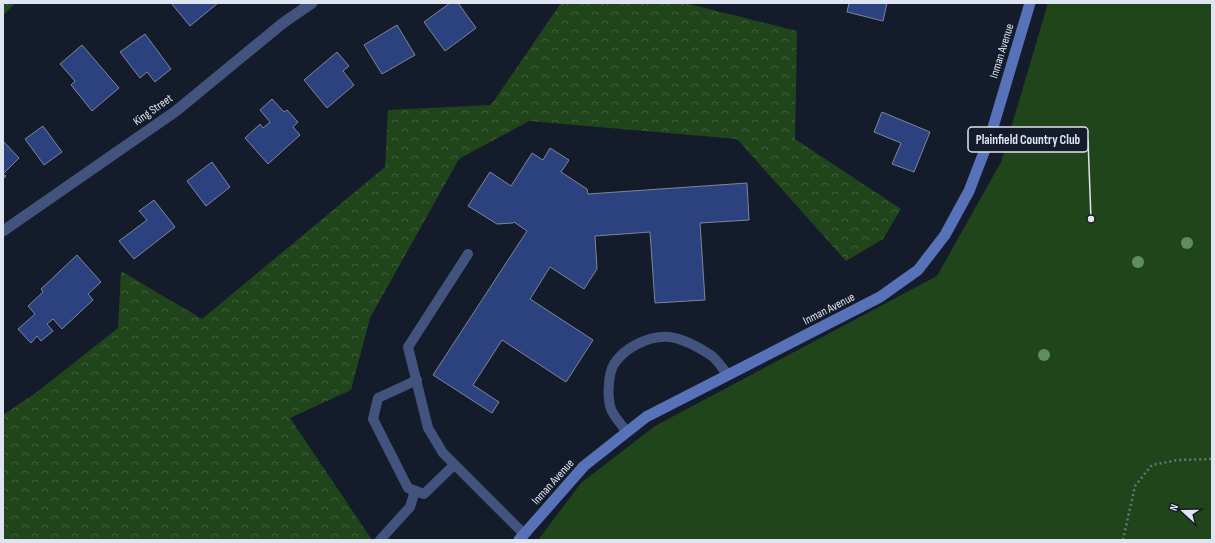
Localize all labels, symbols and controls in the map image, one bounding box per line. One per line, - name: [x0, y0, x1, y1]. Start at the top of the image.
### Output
- street label: Inman Avenue: [987, 22, 1017, 80]
- street label: King Street: [130, 91, 176, 129]
- callout: Plainfield Country Club: [968, 127, 1088, 152]
- text: Plainfield Country Club: [976, 132, 1081, 148]
- street label: Inman Avenue: [801, 289, 858, 328]
- street label: Inman Avenue: [529, 456, 578, 508]
- north arrow: [1163, 491, 1203, 531]
- text: N: [1167, 502, 1181, 513]

